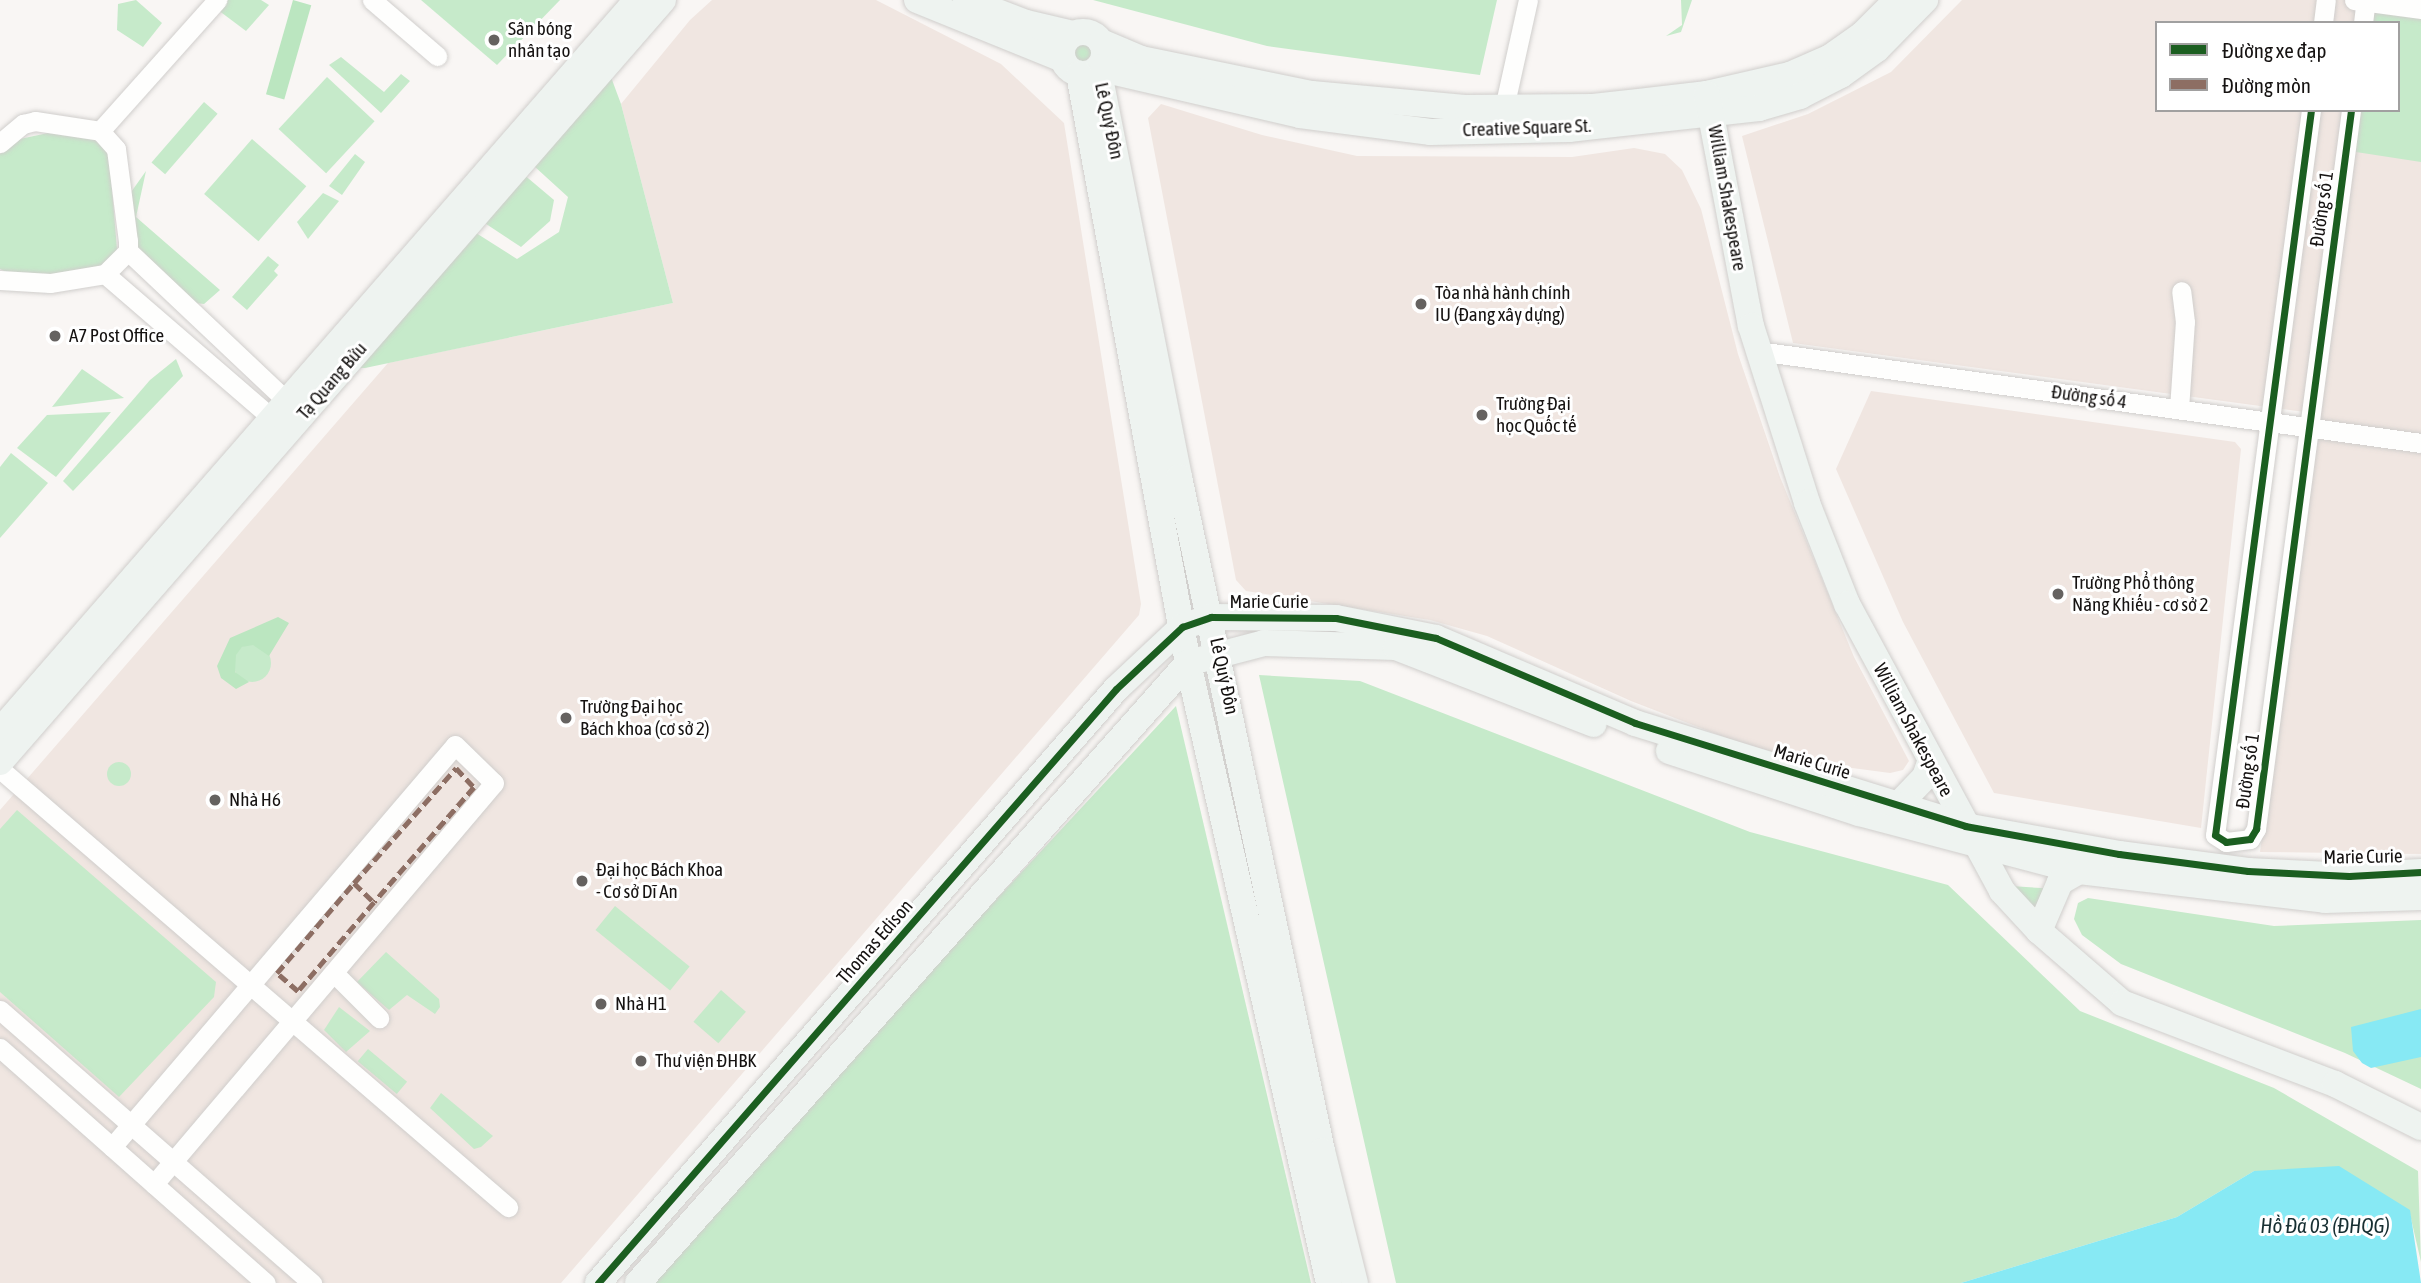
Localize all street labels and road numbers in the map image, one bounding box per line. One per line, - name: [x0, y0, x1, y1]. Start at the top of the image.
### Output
- street label: Lê Quý Đôn: [1090, 80, 1128, 162]
- street label: Creative Square St.: [1462, 114, 1592, 142]
- street label: William Shakespeare: [1703, 123, 1751, 273]
- street label: Đường số 1: [2305, 170, 2339, 248]
- street label: Tạ Quang Bửu: [292, 338, 372, 424]
- street label: Đường số 4: [2050, 380, 2128, 414]
- street label: Marie Curie: [1229, 591, 1309, 613]
- street label: Lê Quý Đôn: [1205, 635, 1243, 717]
- street label: William Shakespeare: [1868, 659, 1958, 801]
- street label: Đường số 1: [2231, 732, 2265, 810]
- street label: Marie Curie: [1771, 740, 1853, 784]
- street label: Marie Curie: [2323, 845, 2403, 869]
- street label: Thomas Edison: [832, 895, 918, 989]

